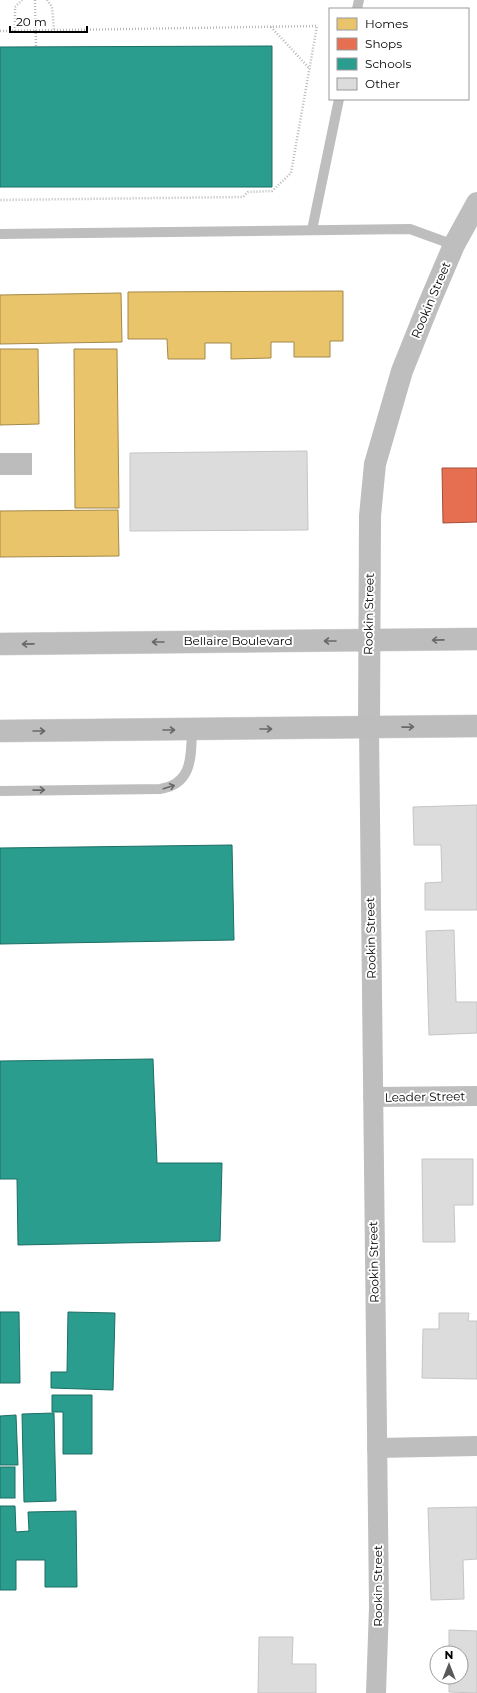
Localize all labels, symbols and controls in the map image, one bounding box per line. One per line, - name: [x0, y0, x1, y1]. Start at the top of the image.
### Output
- scale bar: [10, 8, 87, 34]
- legend: [329, 8, 469, 100]
- text: 20 m: [16, 14, 47, 29]
- text: Homes: [365, 16, 408, 31]
- text: Shops: [365, 36, 402, 51]
- text: Schools: [365, 56, 411, 71]
- text: Other: [365, 76, 400, 91]
- street label: Rookin Street: [408, 259, 453, 340]
- street label: Rookin Street: [360, 573, 377, 655]
- street label: Bellaire Boulevard: [183, 633, 293, 648]
- one-way arrow: [432, 636, 445, 643]
- one-way arrow: [324, 637, 337, 645]
- one-way arrow: [152, 638, 165, 646]
- one-way arrow: [22, 640, 35, 647]
- one-way arrow: [401, 723, 414, 731]
- one-way arrow: [259, 725, 272, 733]
- one-way arrow: [162, 726, 175, 733]
- one-way arrow: [32, 727, 45, 735]
- one-way arrow: [162, 783, 175, 790]
- one-way arrow: [32, 786, 45, 794]
- street label: Rookin Street: [362, 897, 379, 979]
- street label: Leader Street: [384, 1088, 466, 1105]
- street label: Rookin Street: [365, 1221, 382, 1303]
- street label: Rookin Street: [370, 1545, 385, 1627]
- north arrow: [429, 1645, 469, 1685]
- text: N: [445, 1648, 453, 1662]

